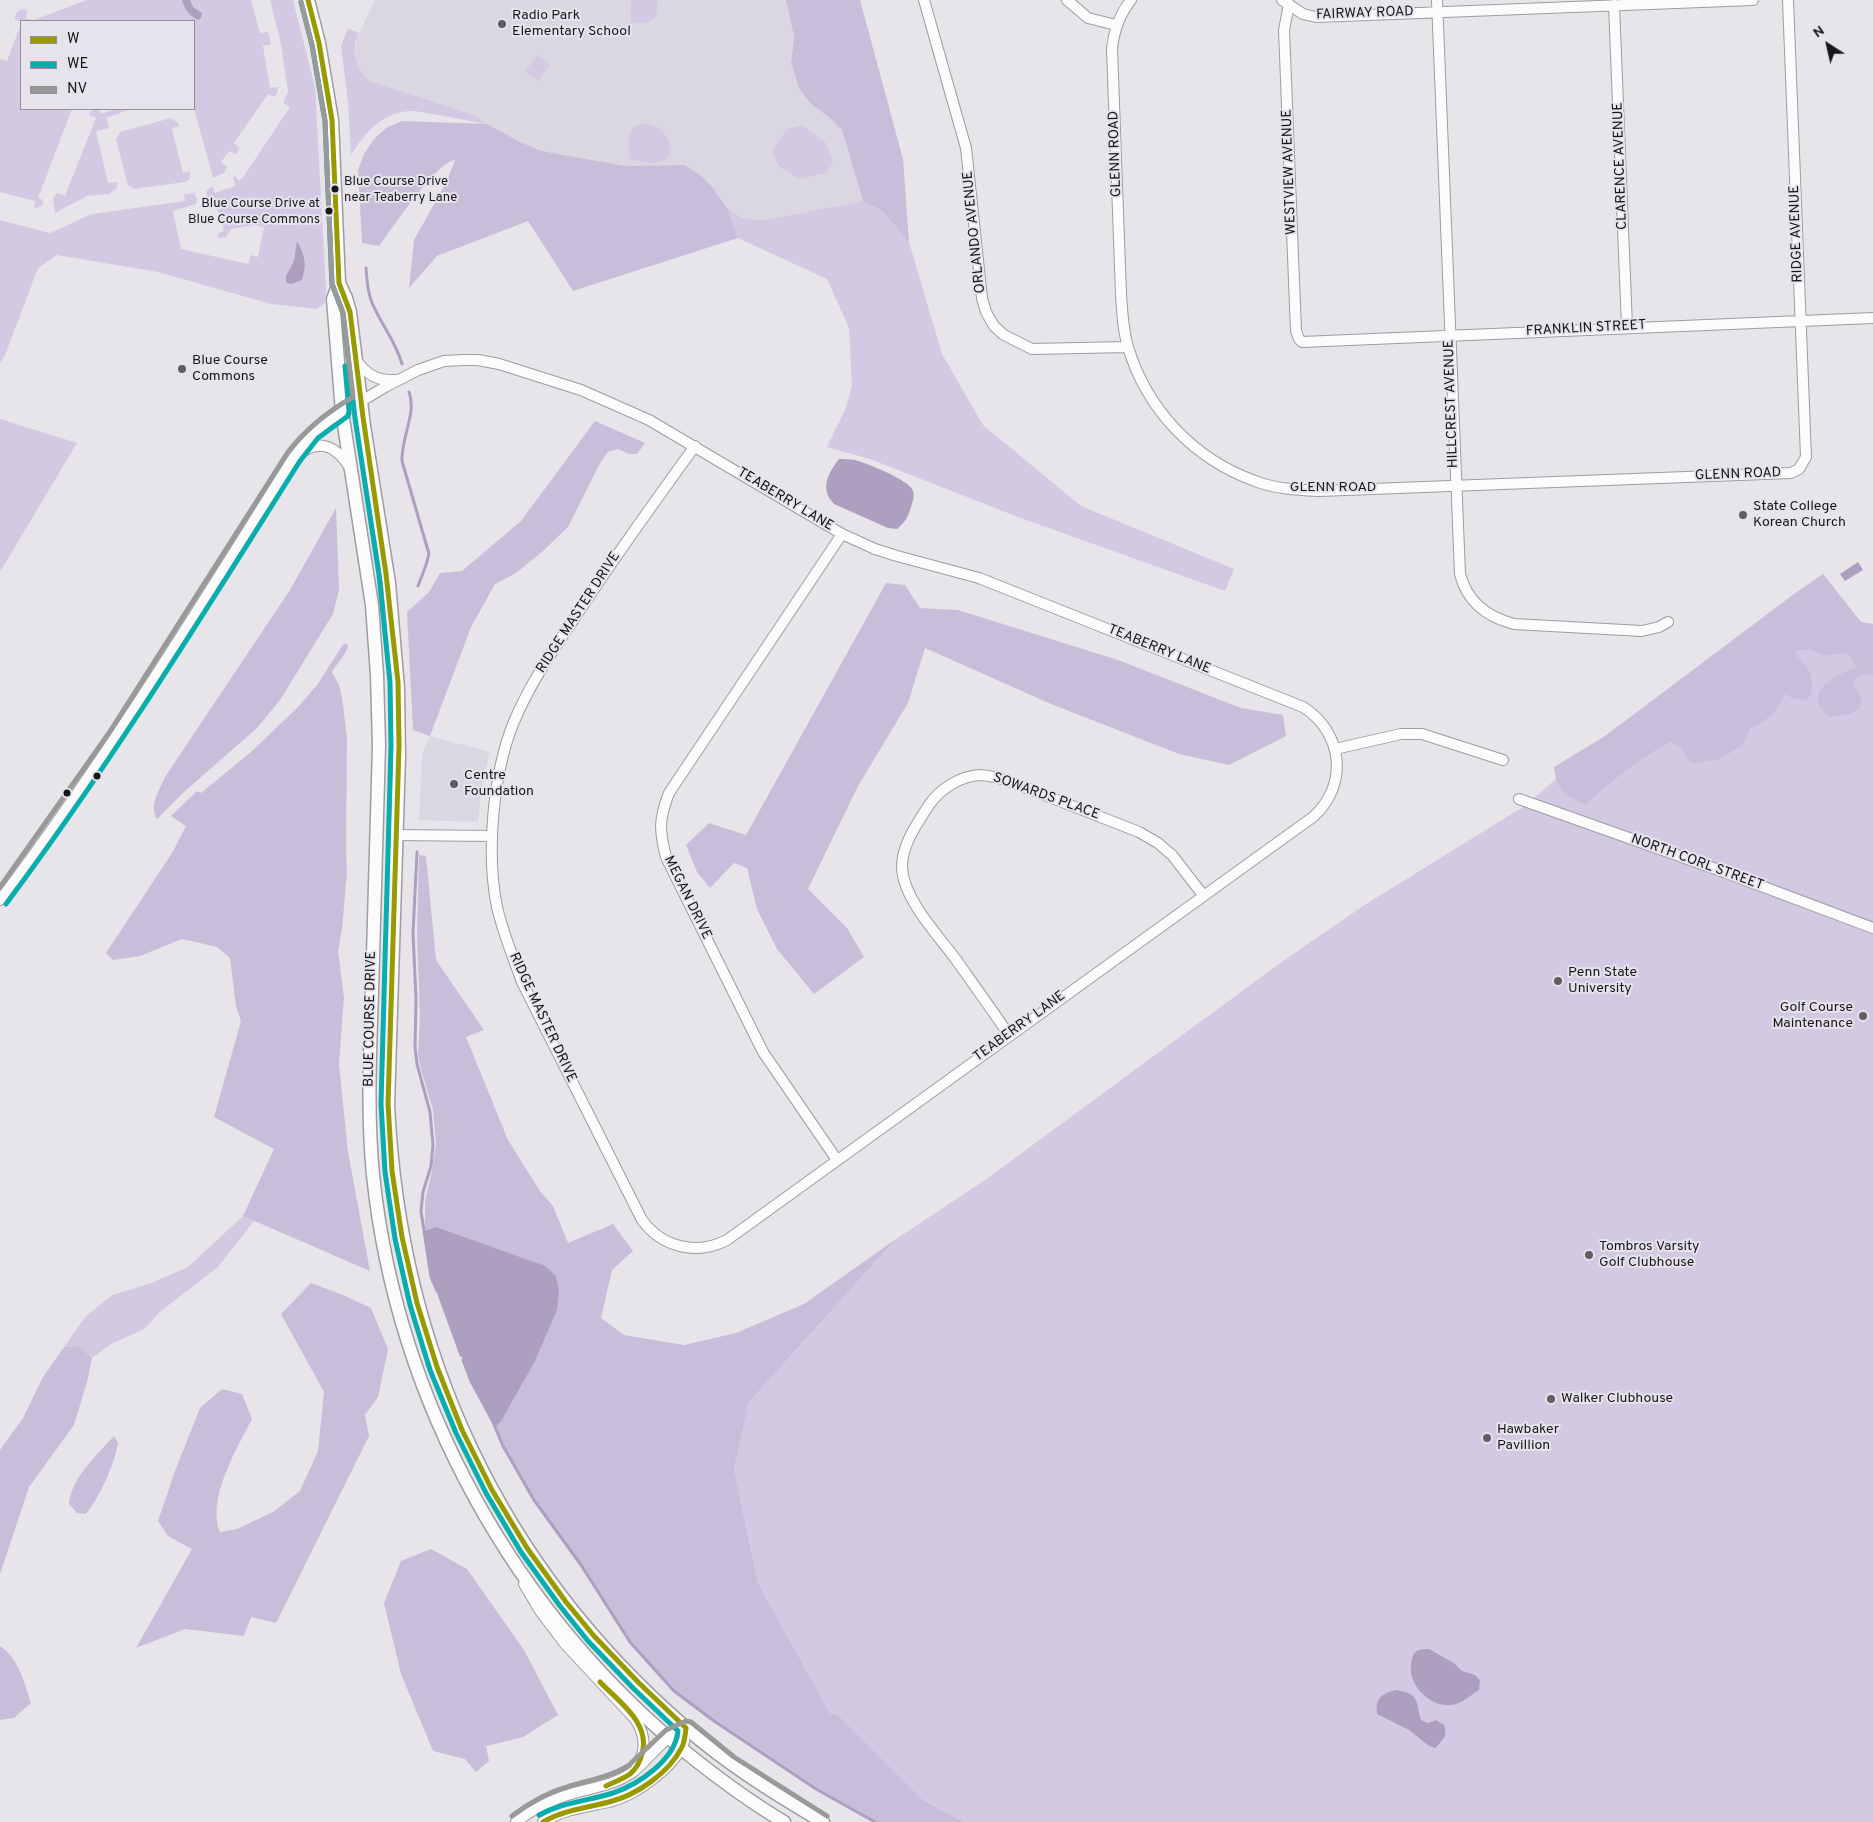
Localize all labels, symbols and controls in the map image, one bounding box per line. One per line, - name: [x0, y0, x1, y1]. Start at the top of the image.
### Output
- street label: FAIRWAY ROAD: [1316, 4, 1414, 24]
- place label: Radio Park Elementary School: [512, 8, 631, 40]
- marker: Radio Park Elementary School: [496, 18, 508, 30]
- legend: [20, 20, 195, 110]
- north arrow: [1803, 20, 1853, 70]
- text: N: [1810, 22, 1828, 42]
- text: W: [67, 30, 80, 49]
- text: WE: [67, 55, 88, 74]
- text: NV: [67, 80, 87, 99]
- street label: CLARENCE AVENUE: [1610, 102, 1632, 230]
- street label: WESTVIEW AVENUE: [1279, 109, 1301, 235]
- street label: GLENN ROAD: [1106, 110, 1126, 198]
- street label: ORLANDO AVENUE: [960, 170, 990, 294]
- place label: Blue Course Drive near Teaberry Lane: [344, 174, 457, 205]
- marker: Blue Course Drive near Teaberry Lane: [330, 184, 340, 194]
- street label: RIDGE AVENUE: [1787, 185, 1807, 283]
- place label: Blue Course Drive at Blue Course Commons: [188, 196, 320, 227]
- marker: Blue Course Drive at Blue Course Commons: [324, 206, 334, 216]
- street label: FRANKLIN STREET: [1525, 317, 1647, 341]
- street label: HILLCREST AVENUE: [1441, 340, 1463, 468]
- place label: Blue Course Commons: [192, 353, 268, 386]
- marker: Blue Course Commons: [176, 363, 188, 375]
- street label: TEABERRY LANE: [734, 465, 836, 535]
- street label: GLENN ROAD: [1694, 465, 1782, 485]
- street label: GLENN ROAD: [1290, 480, 1376, 496]
- place label: State College Korean Church: [1753, 499, 1846, 532]
- marker: State College Korean Church: [1737, 509, 1749, 521]
- street label: RIDGE MASTER DRIVE: [533, 549, 625, 677]
- street label: TEABERRY LANE: [1105, 622, 1213, 678]
- place label: Centre Foundation: [464, 768, 534, 800]
- street label: SOWARDS PLACE: [990, 770, 1102, 824]
- unlabelled marker: [92, 771, 102, 781]
- marker: Centre Foundation: [448, 778, 460, 790]
- unlabelled marker: [62, 788, 72, 798]
- street label: NORTH CORL STREET: [1628, 831, 1766, 895]
- street label: MEGAN DRIVE: [660, 853, 714, 943]
- street label: RIDGE MASTER DRIVE: [505, 950, 579, 1086]
- street label: BLUE COURSE DRIVE: [361, 951, 381, 1087]
- place label: Penn State University: [1568, 965, 1637, 998]
- marker: Penn State University: [1552, 975, 1564, 987]
- street label: TEABERRY LANE: [971, 988, 1069, 1066]
- place label: Golf Course Maintenance: [1773, 1000, 1853, 1032]
- marker: Golf Course Maintenance: [1857, 1010, 1869, 1022]
- place label: Tombros Varsity Golf Clubhouse: [1599, 1239, 1699, 1272]
- marker: Tombros Varsity Golf Clubhouse: [1583, 1249, 1595, 1261]
- place label: Walker Clubhouse: [1561, 1391, 1673, 1407]
- marker: Walker Clubhouse: [1545, 1393, 1557, 1405]
- place label: Hawbaker Pavillion: [1497, 1422, 1559, 1454]
- marker: Hawbaker Pavillion: [1481, 1432, 1493, 1444]

